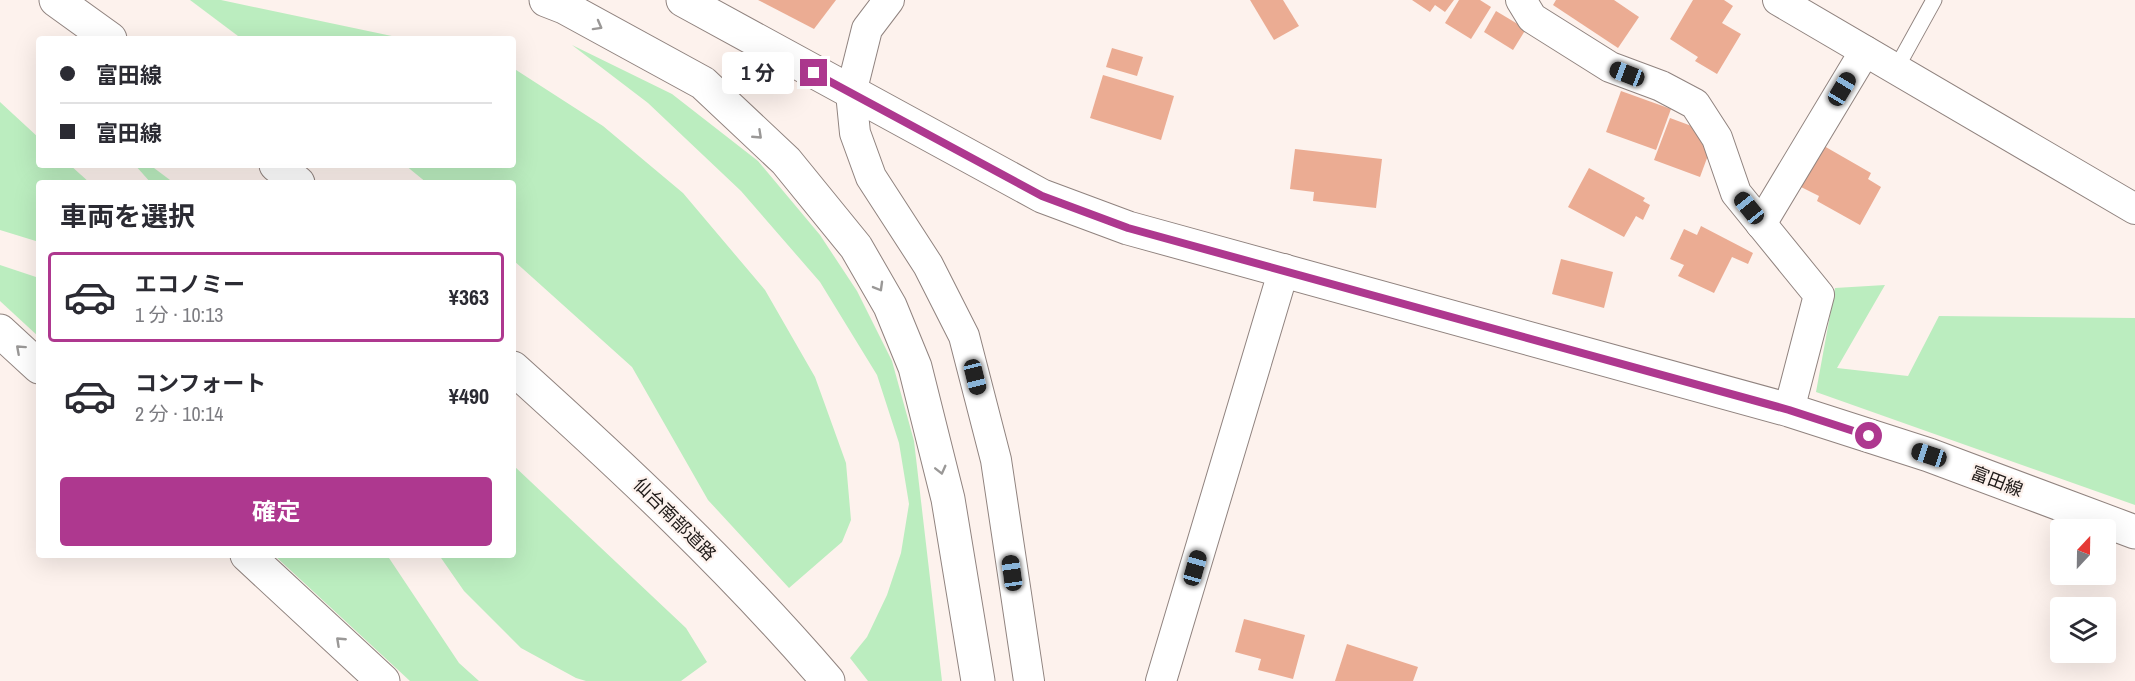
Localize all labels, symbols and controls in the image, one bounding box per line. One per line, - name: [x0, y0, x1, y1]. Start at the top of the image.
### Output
- one-way arrow: [592, 18, 603, 30]
- callout: 1 分: [721, 52, 793, 94]
- text: 1 分: [741, 59, 775, 86]
- route end: [800, 59, 827, 86]
- car: [1607, 59, 1647, 89]
- text: 富田線: [96, 60, 162, 90]
- car: [1825, 69, 1859, 109]
- text: 富田線: [96, 118, 162, 148]
- one-way arrow: [751, 127, 762, 138]
- car: [1731, 188, 1767, 228]
- text: 車両を選択: [60, 198, 195, 234]
- text: エコノミー: [135, 269, 245, 299]
- icon: car: [63, 270, 117, 324]
- one-way arrow: [872, 281, 883, 291]
- text: ¥363: [449, 282, 489, 312]
- text: 1 分 · 10:13: [135, 301, 223, 328]
- one-way arrow: [16, 345, 26, 356]
- car: [962, 357, 988, 397]
- text: コンフォート: [135, 368, 266, 398]
- icon: car: [63, 369, 117, 423]
- text: ¥490: [449, 381, 489, 411]
- text: 2 分 · 10:14: [135, 400, 223, 427]
- route start: [1855, 422, 1882, 449]
- car: [1909, 441, 1949, 469]
- street label: 富田線: [1967, 460, 2027, 502]
- one-way arrow: [933, 465, 946, 475]
- street label: 仙台南部道路: [628, 472, 722, 566]
- button: 確定: [60, 477, 492, 546]
- north arrow: [2050, 519, 2116, 585]
- map controls: [2050, 519, 2116, 663]
- car: [1181, 548, 1209, 588]
- car: [1001, 554, 1023, 592]
- button: layers: [2050, 597, 2116, 663]
- one-way arrow: [337, 637, 347, 648]

